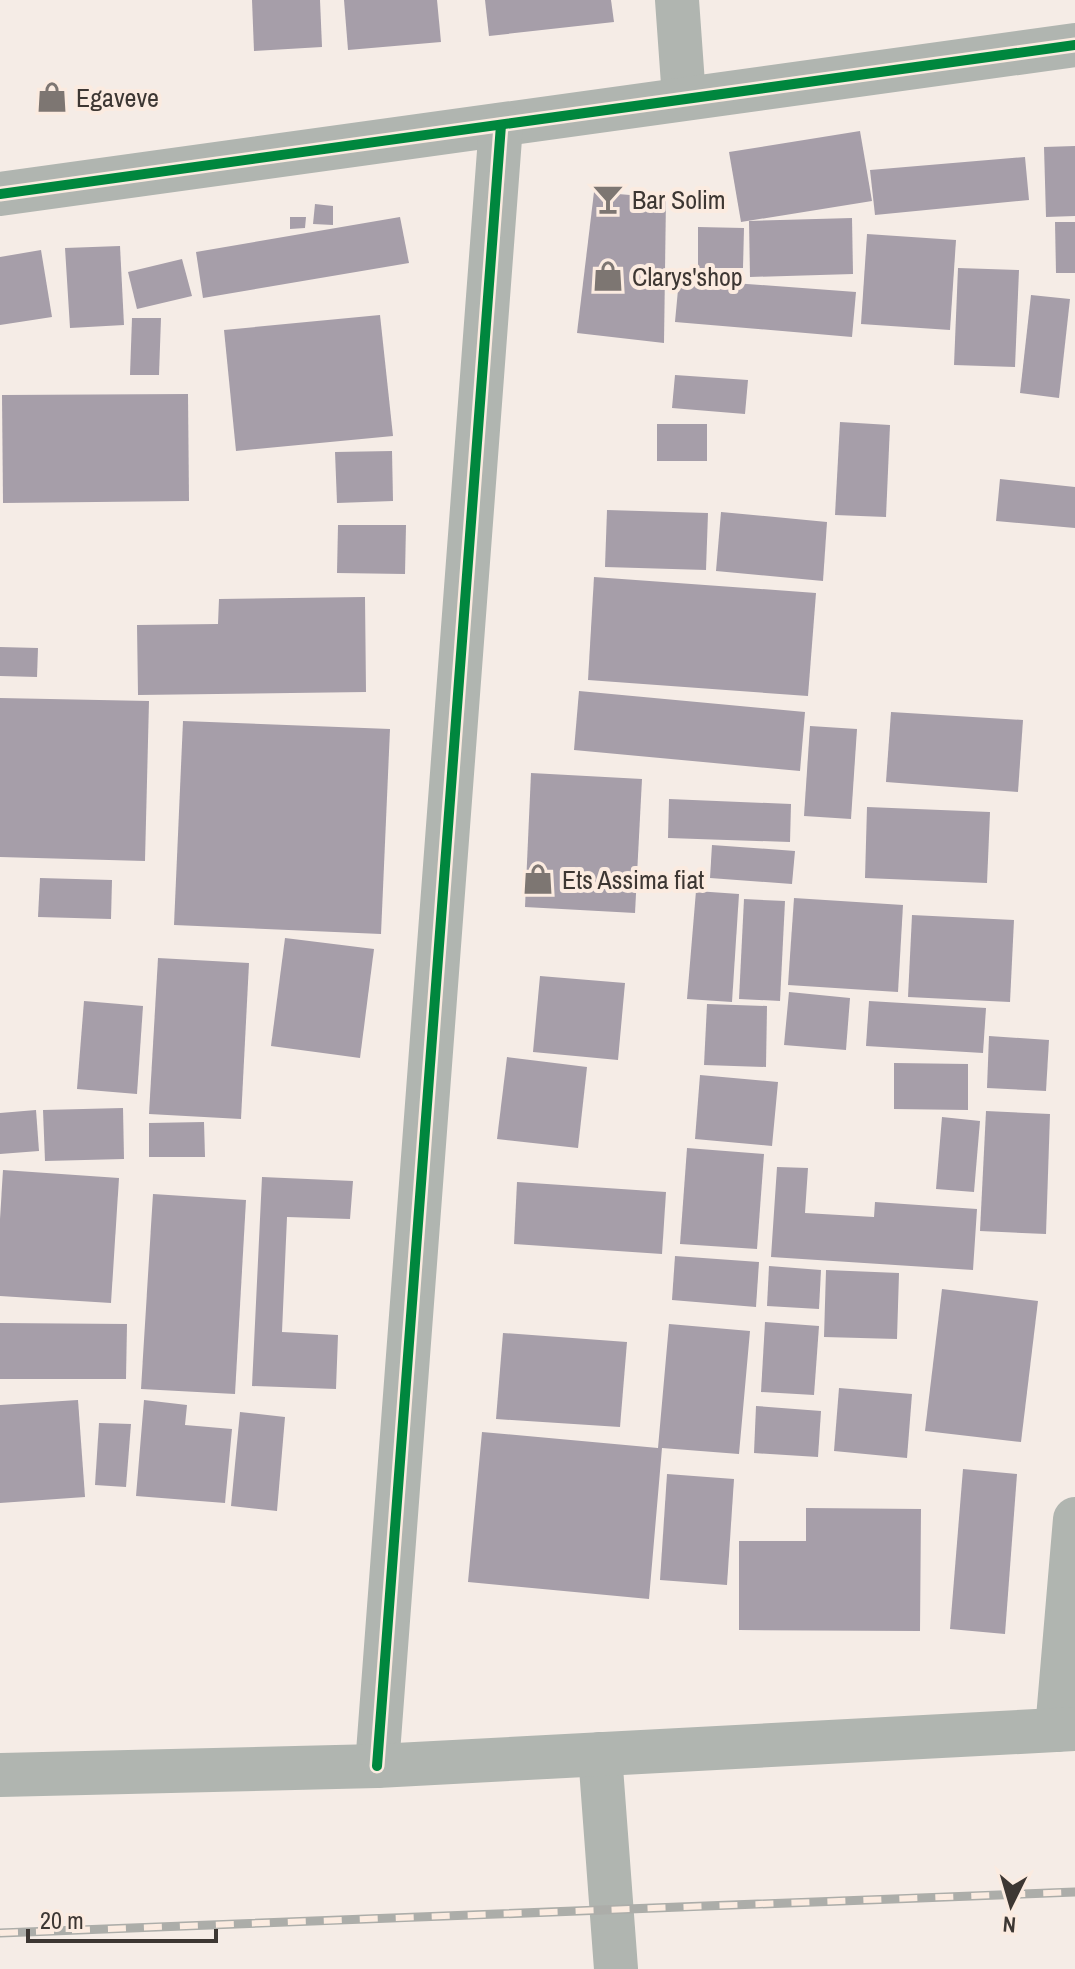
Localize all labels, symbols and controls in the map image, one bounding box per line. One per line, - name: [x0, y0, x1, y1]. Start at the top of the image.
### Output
- shop icon: Egaveve: [35, 80, 69, 114]
- place label: Egaveve: [76, 80, 159, 115]
- bar icon: Bar Solim: [591, 182, 625, 216]
- place label: Bar Solim: [632, 182, 726, 217]
- shop icon: Clarys'shop: [591, 259, 625, 293]
- place label: Clarys'shop: [632, 259, 743, 294]
- shop icon: Ets Assima fiat: [521, 862, 555, 896]
- place label: Ets Assima fiat: [562, 862, 704, 897]
- north arrow: [971, 1865, 1051, 1945]
- scale bar: [28, 1893, 216, 1943]
- text: 20 m: [40, 1904, 84, 1936]
- text: N: [1001, 1909, 1017, 1940]

